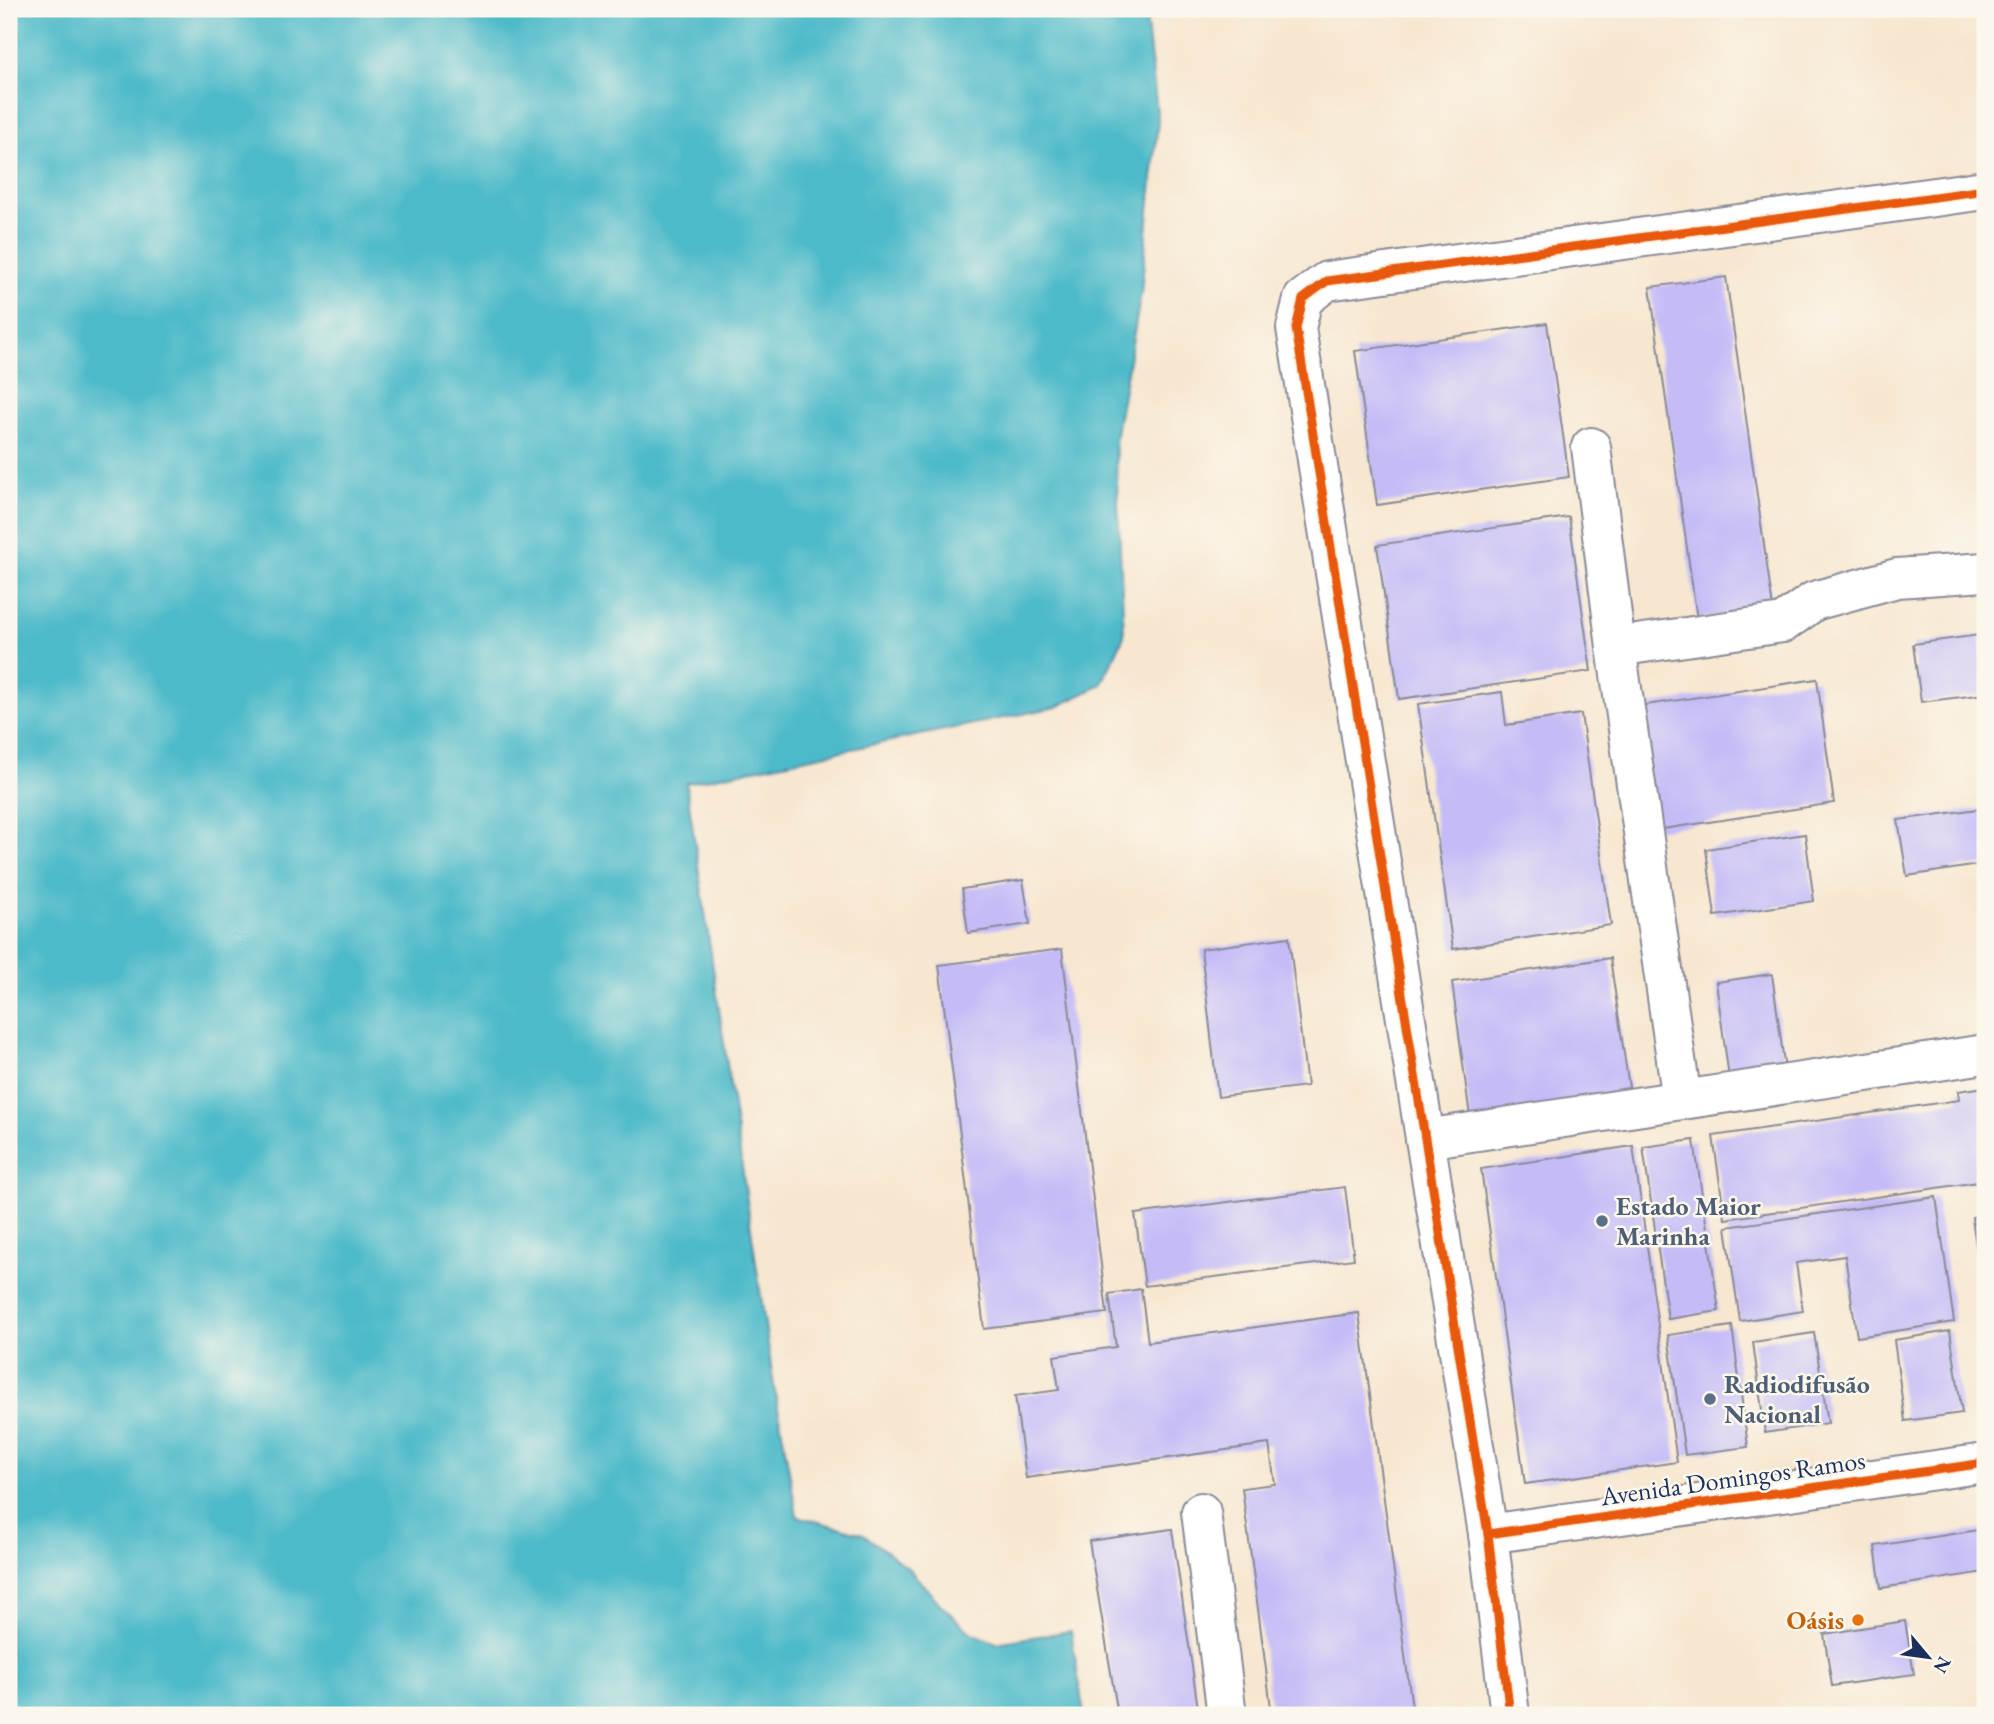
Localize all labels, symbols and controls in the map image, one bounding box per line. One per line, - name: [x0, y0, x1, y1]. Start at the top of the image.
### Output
- place label: Estado Maior Marinha: [1616, 1189, 1761, 1253]
- marker: Estado Maior Marinha: [1594, 1213, 1610, 1229]
- place label: Radiodifusão Nacional: [1724, 1367, 1870, 1431]
- marker: Radiodifusão Nacional: [1702, 1391, 1718, 1407]
- street label: Avenida Domingos Ramos: [1598, 1443, 1868, 1514]
- place label: Oásis: [1786, 1603, 1844, 1637]
- marker: Oásis: [1850, 1612, 1866, 1628]
- north arrow: [1892, 1622, 1962, 1692]
- text: N: [1927, 1652, 1957, 1678]

